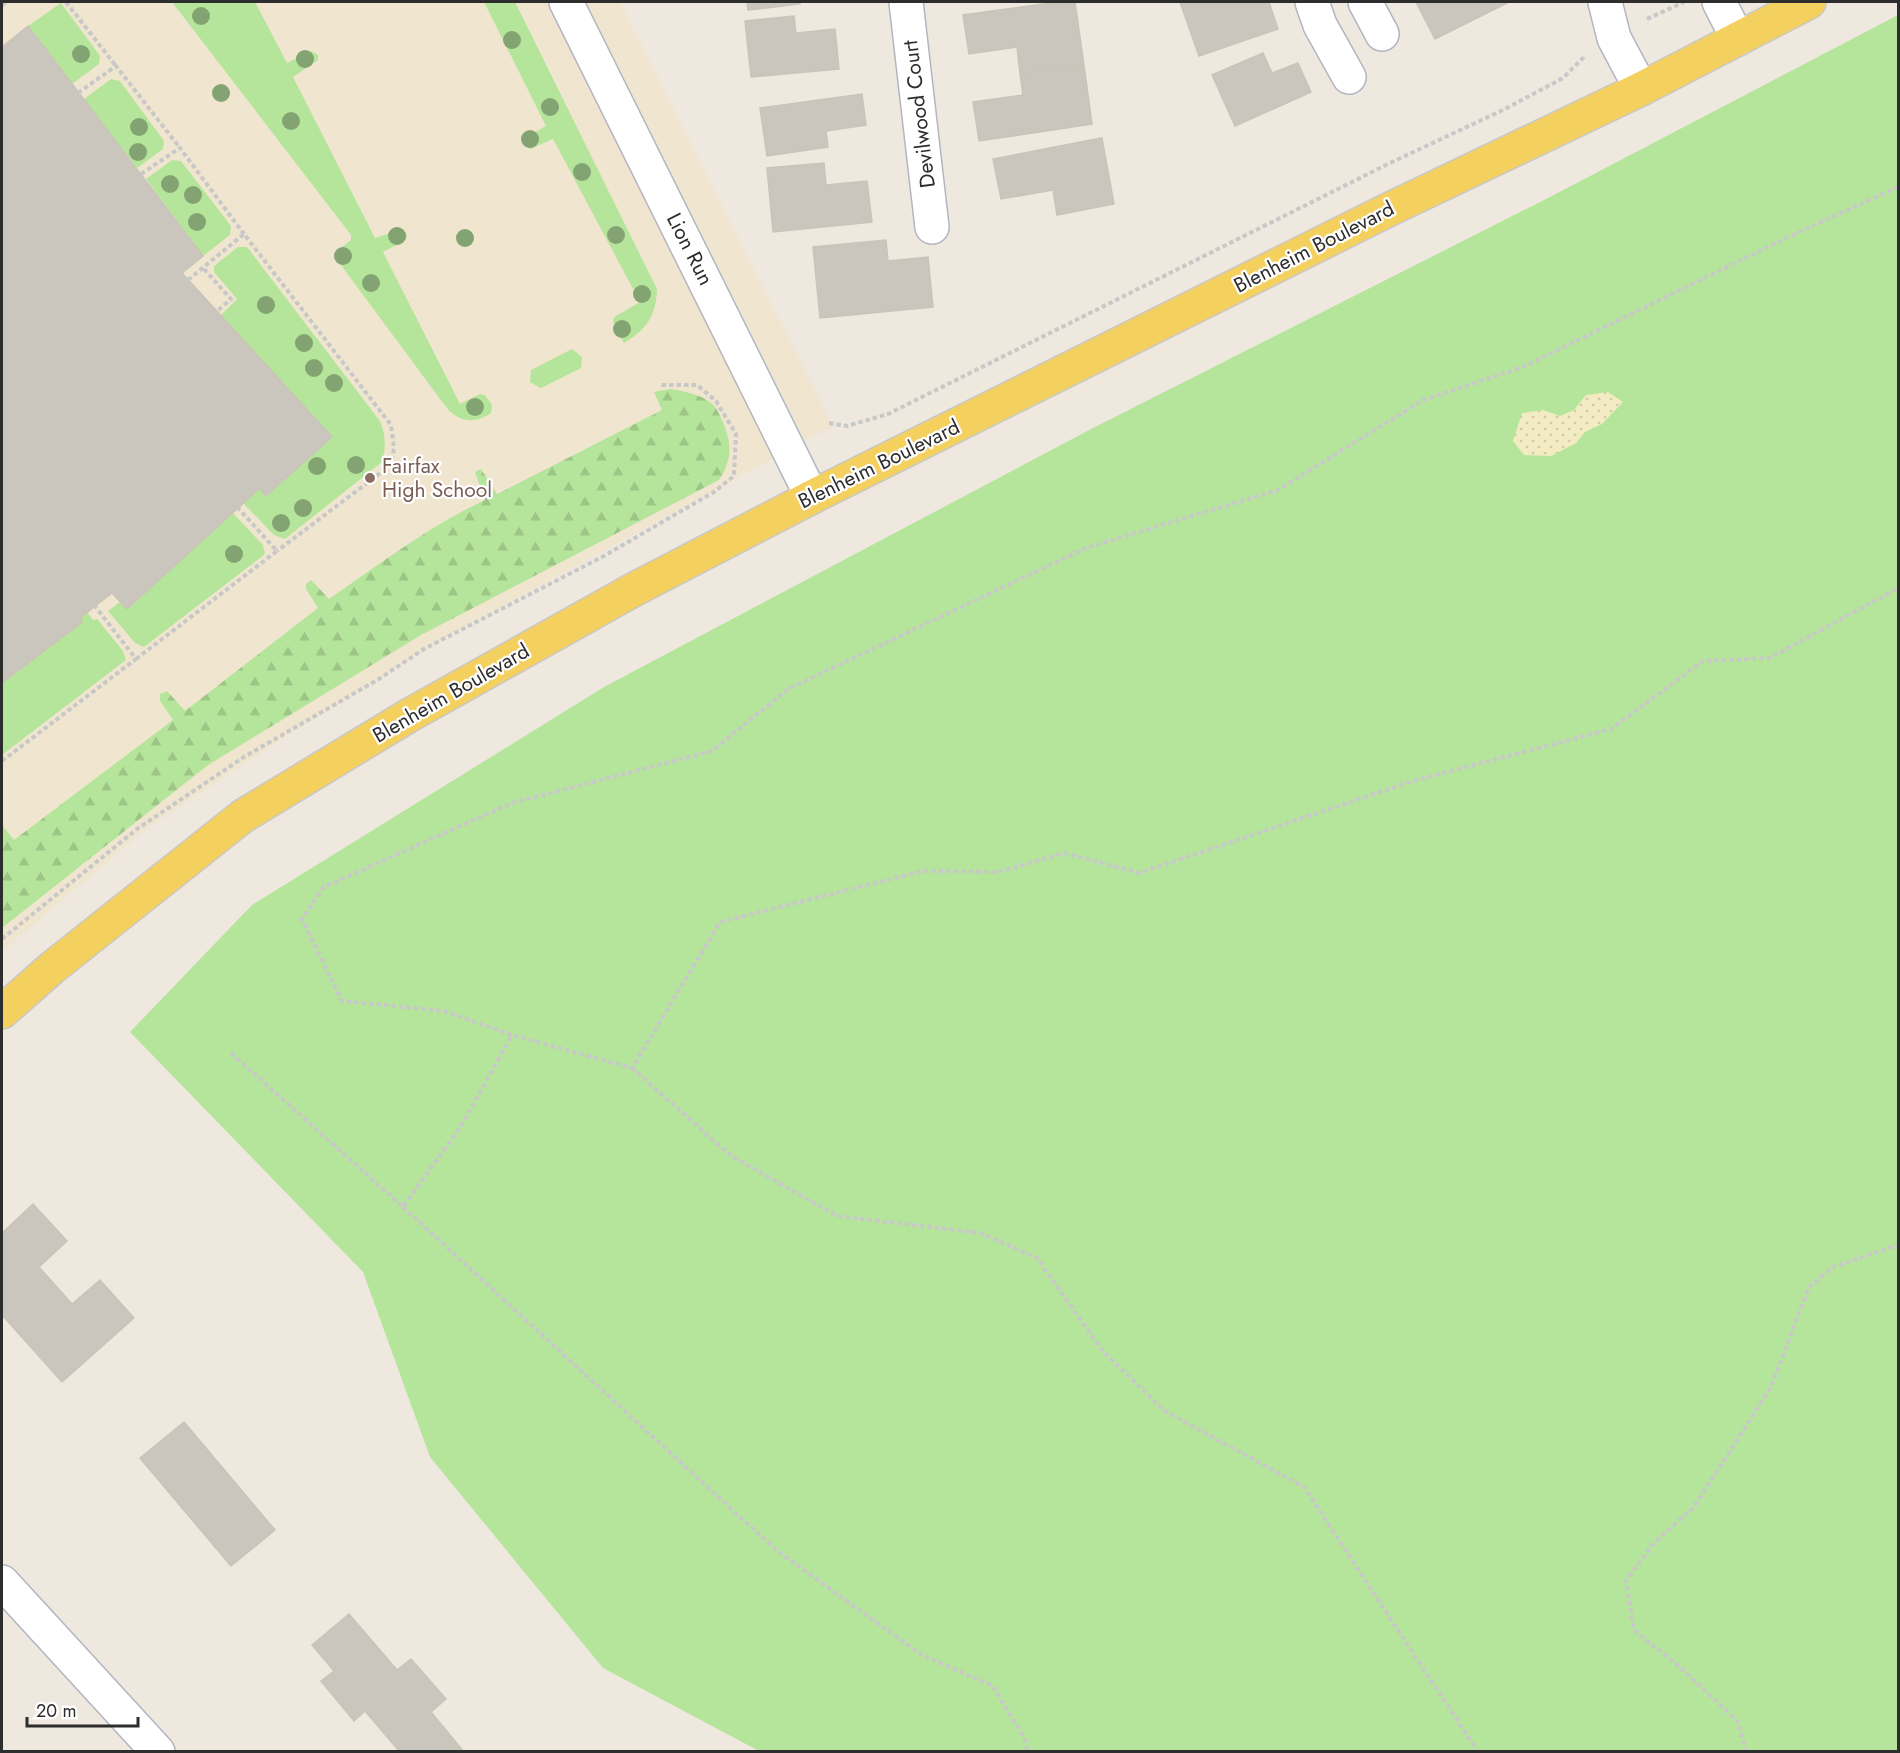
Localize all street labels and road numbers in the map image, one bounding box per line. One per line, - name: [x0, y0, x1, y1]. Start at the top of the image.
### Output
- street label: Devilwood Court: [895, 38, 943, 190]
- street label: Blenheim Boulevard: [1229, 194, 1399, 300]
- street label: Lion Run: [659, 208, 721, 290]
- street label: Blenheim Boulevard: [793, 412, 965, 516]
- street label: Blenheim Boulevard: [367, 636, 535, 750]

